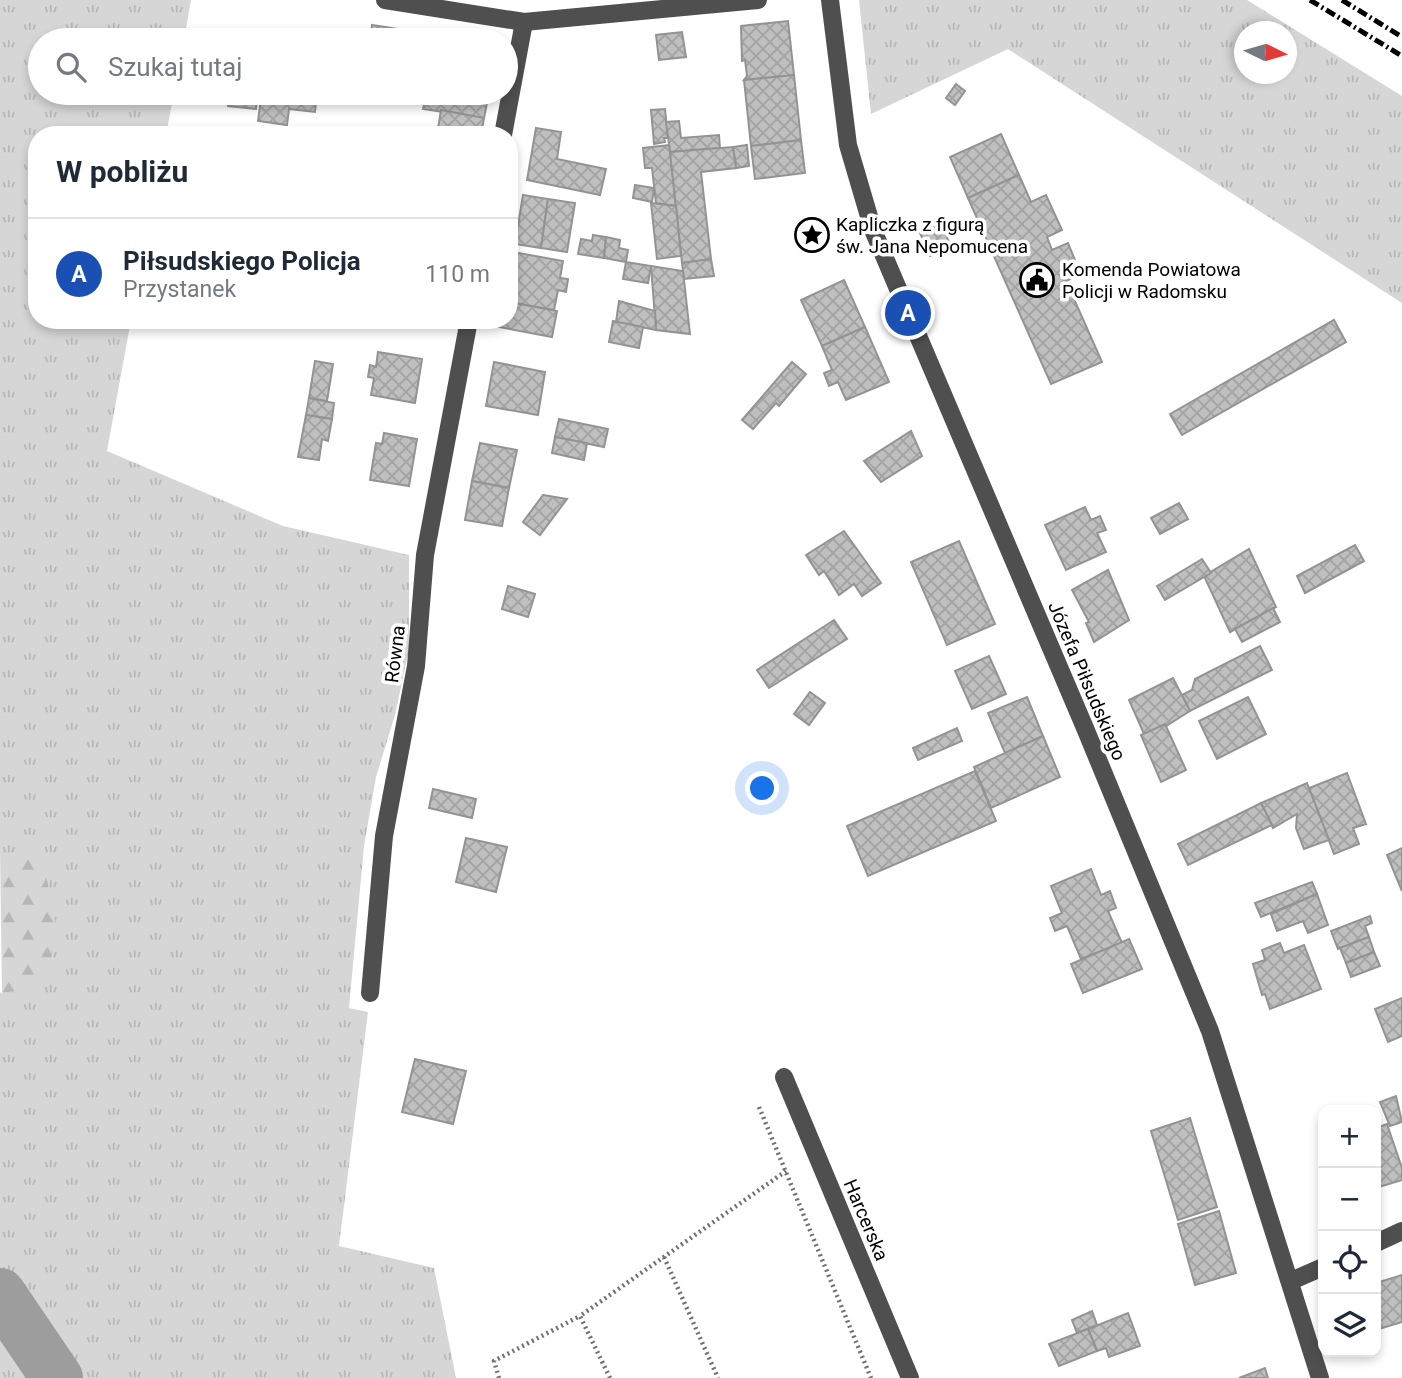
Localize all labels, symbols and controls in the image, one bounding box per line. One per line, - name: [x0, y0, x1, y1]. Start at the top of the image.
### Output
- north arrow: [1234, 21, 1297, 84]
- search box: [28, 28, 518, 105]
- icon: search: [52, 48, 90, 86]
- text: Szukaj tutaj: [108, 52, 242, 82]
- text: W pobliżu: [56, 154, 188, 189]
- place label: Kapliczka z figurą św. Jana Nepomucena: [836, 213, 1028, 258]
- place icon: Kapliczka z figurą św. Jana Nepomucena: [793, 216, 831, 254]
- text: Piłsudskiego Policja: [123, 246, 361, 276]
- place label: Komenda Powiatowa Policji w Radomsku: [1062, 258, 1241, 303]
- text: A: [71, 261, 87, 288]
- text: 110 m: [425, 261, 490, 288]
- public building icon: Komenda Powiatowa Policji w Radomsku: [1018, 261, 1056, 299]
- text: Przystanek: [123, 276, 236, 303]
- pin: A: [885, 287, 931, 339]
- street label: Józefa Piłsudskiego: [1043, 598, 1131, 764]
- street label: Równa: [380, 624, 410, 684]
- your location: [745, 771, 779, 805]
- map controls: [1318, 1105, 1381, 1357]
- button: +: [1318, 1105, 1381, 1168]
- button: −: [1318, 1168, 1381, 1231]
- street label: Harcerska: [839, 1176, 893, 1264]
- button: locate: [1318, 1231, 1381, 1294]
- button: layers: [1318, 1294, 1381, 1357]

